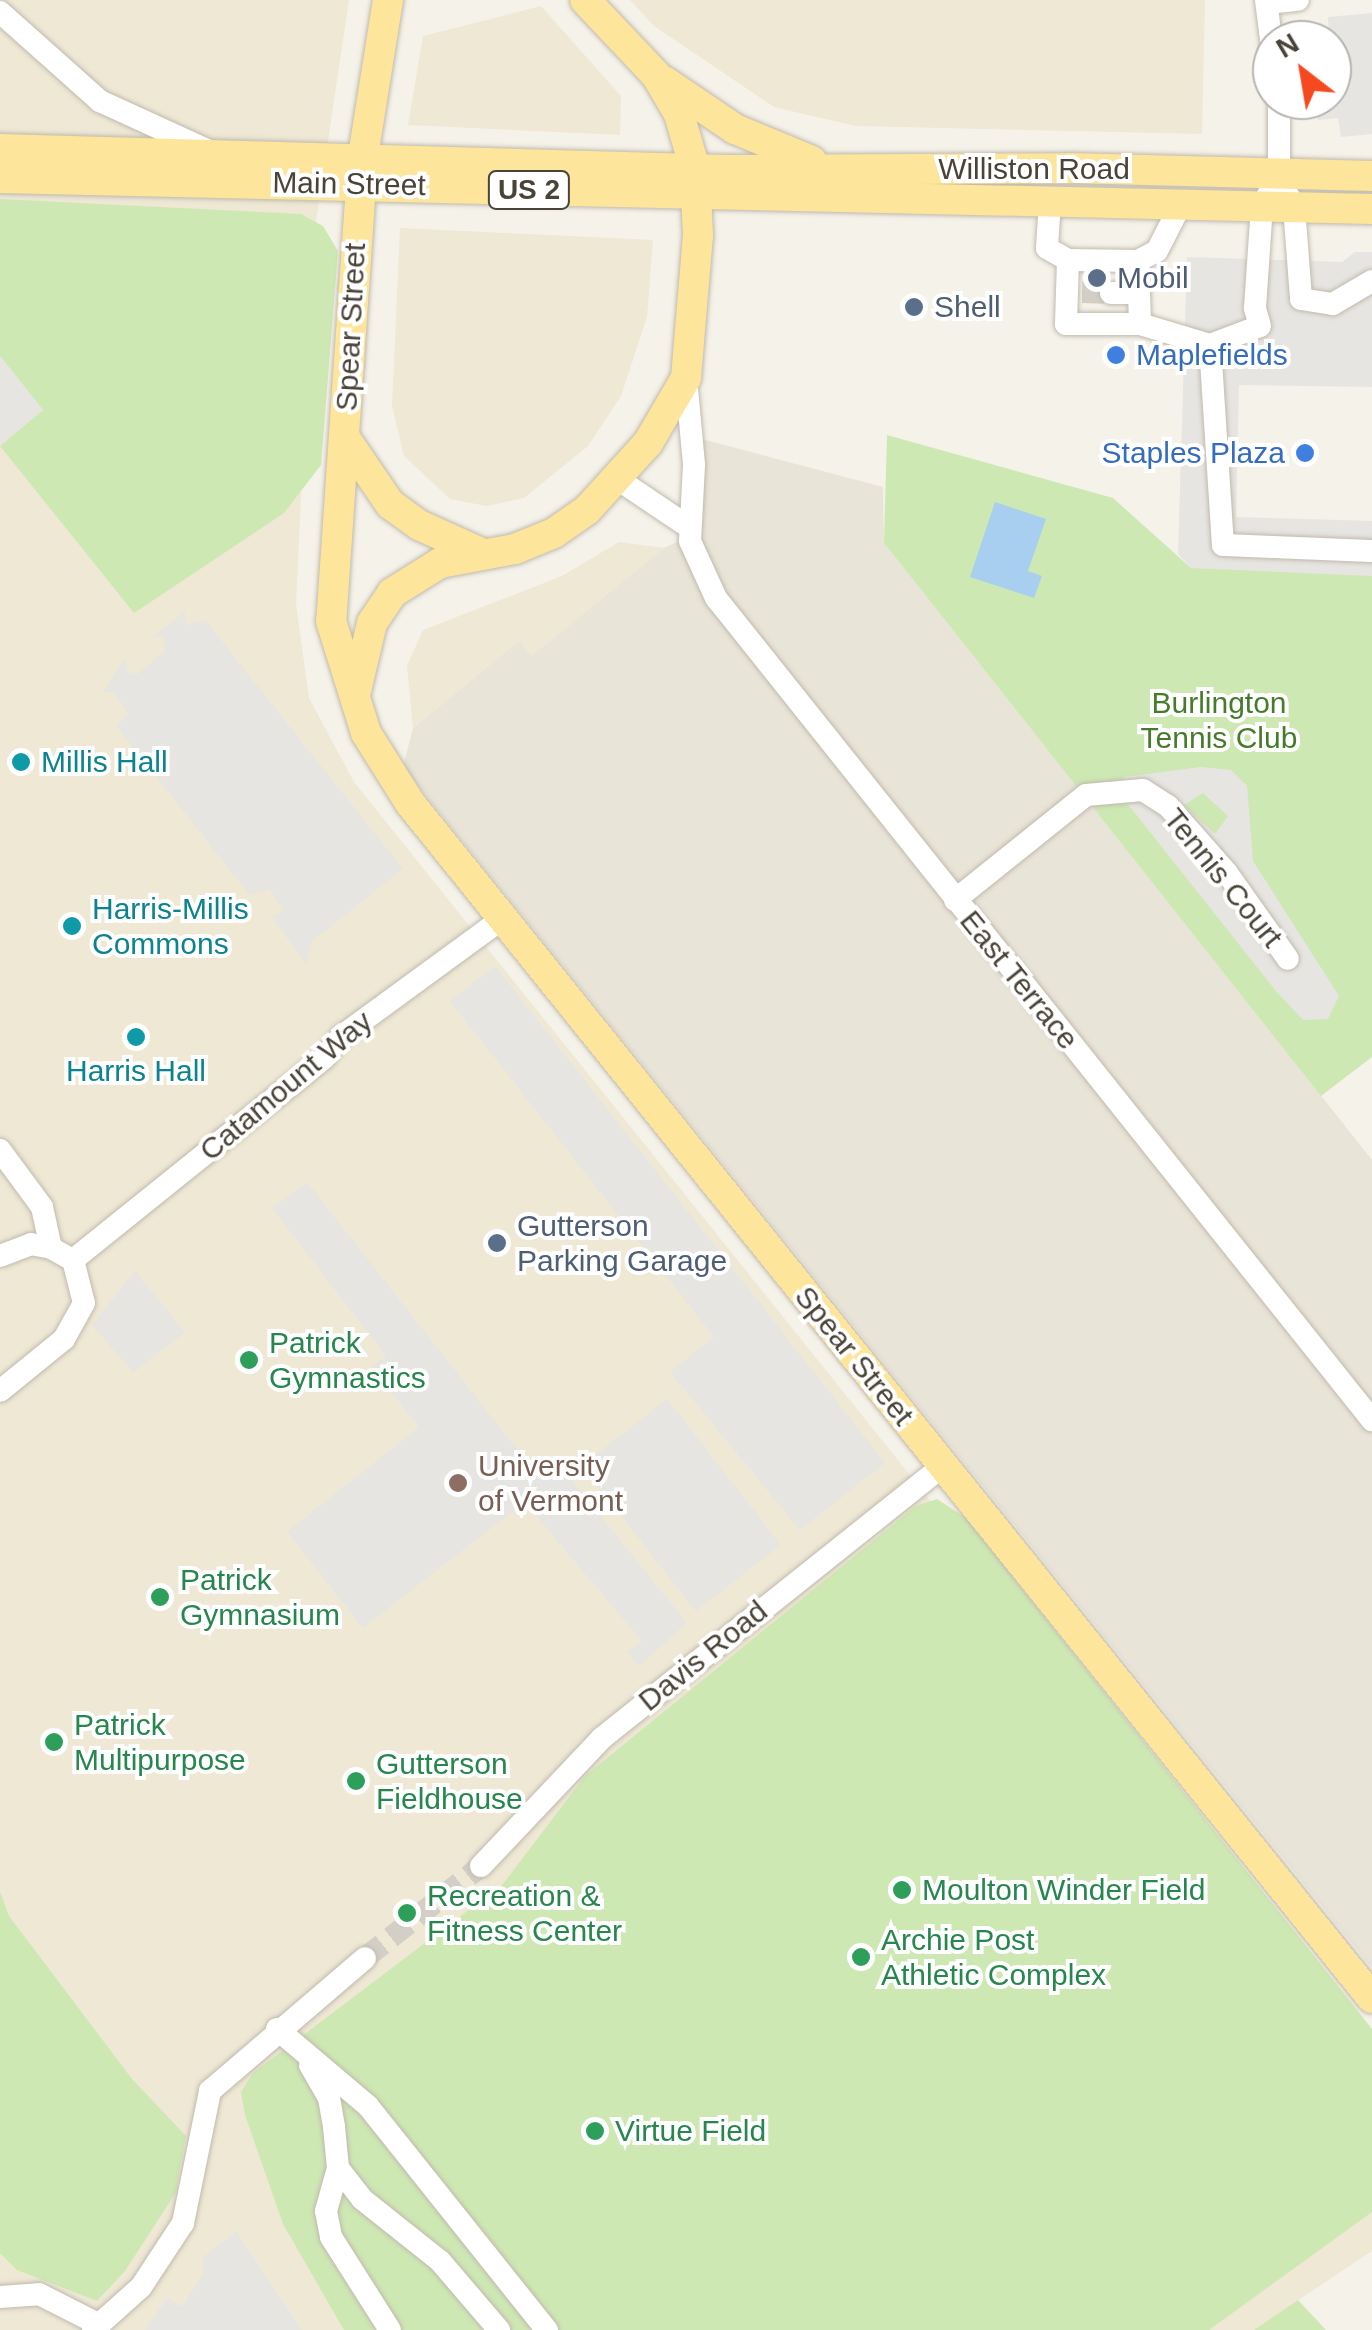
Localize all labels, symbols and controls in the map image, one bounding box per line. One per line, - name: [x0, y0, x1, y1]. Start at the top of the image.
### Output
- north arrow: [1252, 20, 1352, 120]
- text: N: [1271, 27, 1304, 64]
- street label: Williston Road: [938, 151, 1130, 187]
- street label: Main Street: [272, 165, 426, 203]
- road number: US 2: [486, 167, 572, 213]
- street label: Spear Street: [329, 242, 373, 412]
- place label: Mobil: [1117, 260, 1189, 296]
- marker: Mobil: [1086, 267, 1108, 289]
- place label: Shell: [934, 289, 1001, 325]
- marker: Shell: [903, 296, 925, 318]
- place label: Maplefields: [1136, 337, 1288, 373]
- marker: Maplefields: [1105, 344, 1127, 366]
- place label: Staples Plaza: [1102, 435, 1285, 471]
- marker: Staples Plaza: [1294, 442, 1316, 464]
- park label: Burlington Tennis Club: [1141, 685, 1297, 756]
- place label: Millis Hall: [41, 744, 168, 780]
- marker: Millis Hall: [10, 751, 32, 773]
- street label: Tennis Court: [1156, 801, 1290, 955]
- place label: Harris-Millis Commons: [92, 891, 249, 962]
- street label: East Terrace: [952, 903, 1086, 1057]
- marker: Harris-Millis Commons: [61, 915, 83, 937]
- street label: Catamount Way: [192, 1003, 380, 1169]
- marker: Harris Hall: [125, 1026, 147, 1048]
- place label: Harris Hall: [66, 1053, 206, 1089]
- place label: Gutterson Parking Garage: [517, 1208, 727, 1278]
- marker: Gutterson Parking Garage: [486, 1232, 508, 1254]
- street label: Spear Street: [787, 1279, 921, 1433]
- place label: Patrick Gymnastics: [269, 1325, 426, 1396]
- marker: Patrick Gymnastics: [238, 1349, 260, 1371]
- place label: University of Vermont: [478, 1448, 623, 1518]
- marker: University of Vermont: [447, 1472, 469, 1494]
- place label: Patrick Gymnasium: [180, 1562, 340, 1632]
- marker: Patrick Gymnasium: [149, 1586, 171, 1608]
- street label: Davis Road: [631, 1593, 775, 1719]
- place label: Patrick Multipurpose: [74, 1707, 246, 1778]
- marker: Patrick Multipurpose: [43, 1731, 65, 1753]
- place label: Gutterson Fieldhouse: [376, 1746, 523, 1816]
- marker: Gutterson Fieldhouse: [345, 1770, 367, 1792]
- place label: Moulton Winder Field: [922, 1872, 1205, 1908]
- place label: Recreation & Fitness Center: [427, 1878, 622, 1948]
- marker: Moulton Winder Field: [891, 1879, 913, 1901]
- marker: Recreation & Fitness Center: [396, 1902, 418, 1924]
- place label: Archie Post Athletic Complex: [881, 1922, 1106, 1992]
- marker: Archie Post Athletic Complex: [850, 1946, 872, 1968]
- place label: Virtue Field: [615, 2113, 766, 2149]
- marker: Virtue Field: [584, 2120, 606, 2142]

